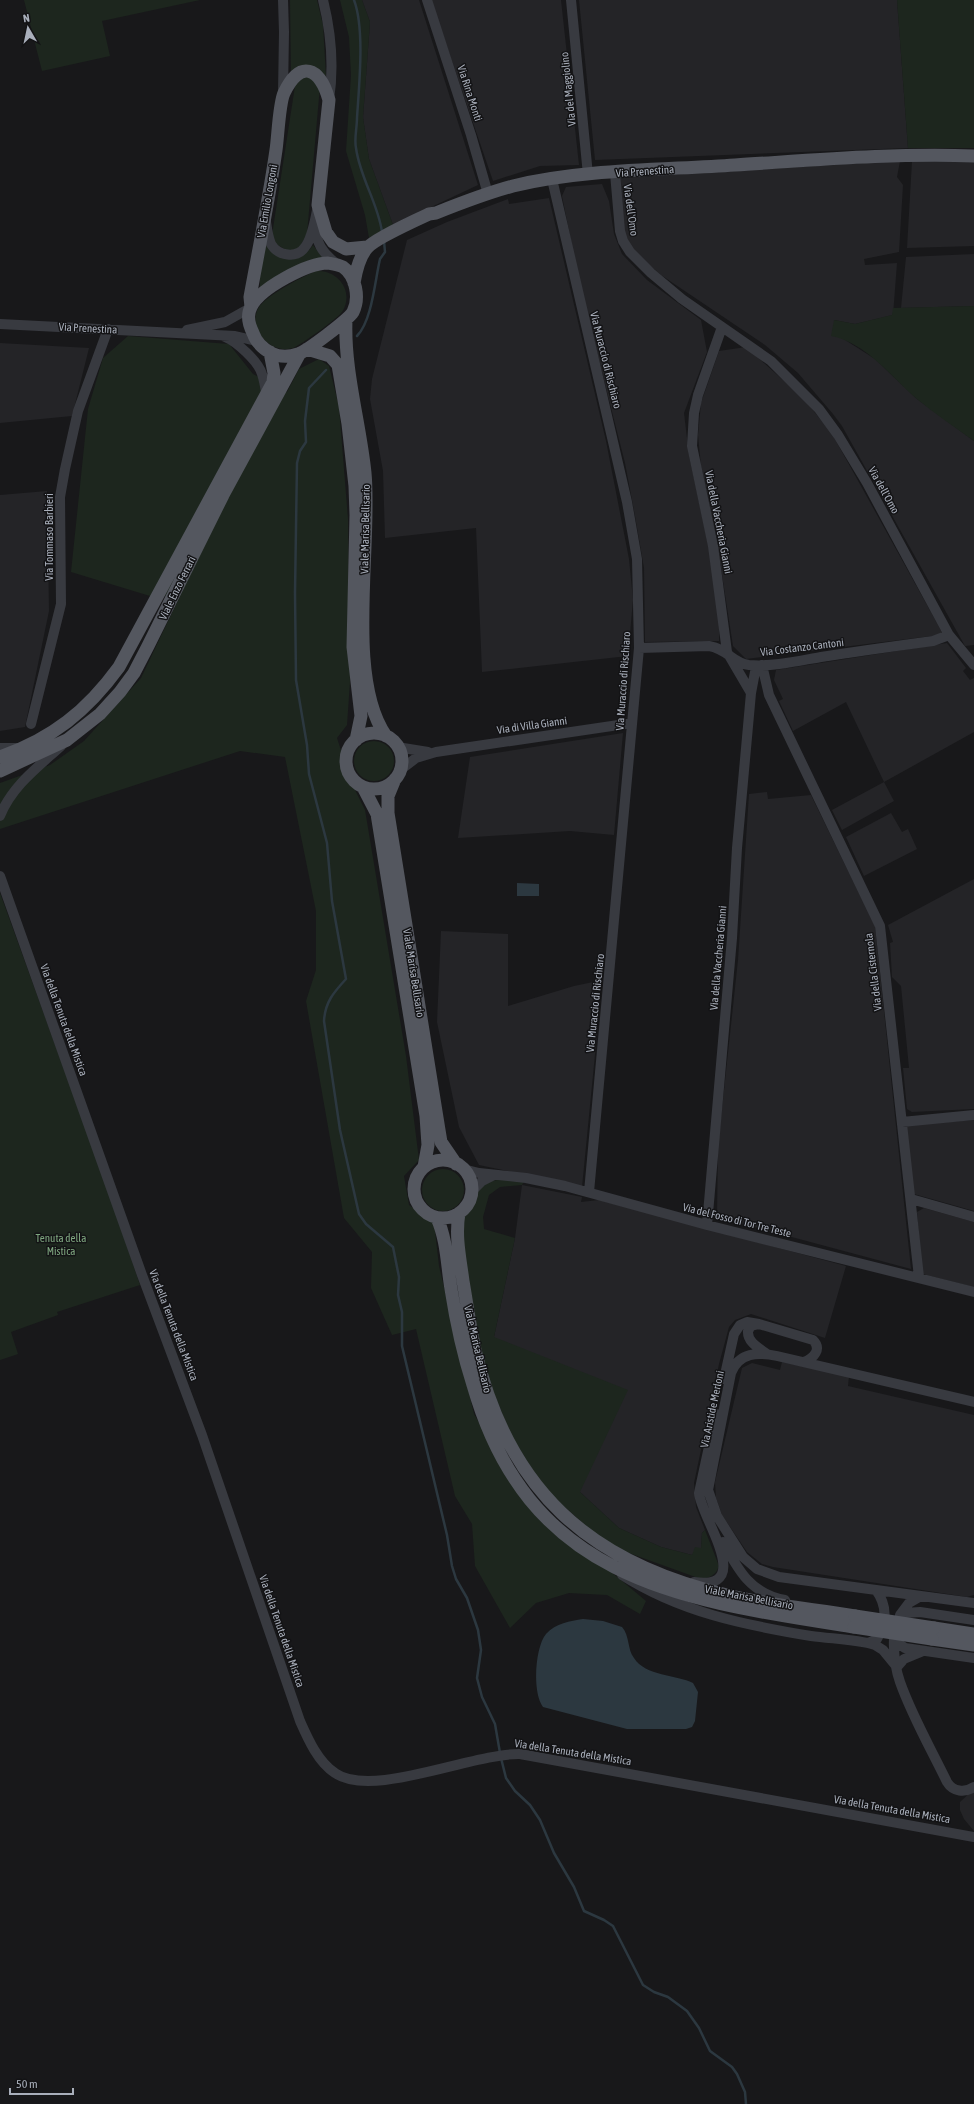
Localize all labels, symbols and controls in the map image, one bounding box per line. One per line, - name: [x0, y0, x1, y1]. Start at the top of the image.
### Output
- north arrow: [8, 8, 48, 48]
- text: N: [22, 12, 31, 25]
- street label: Via del Maggiolino: [558, 51, 578, 127]
- street label: Via Rina Monti: [455, 64, 485, 122]
- street label: Via Emilio Longoni: [255, 163, 279, 239]
- street label: Via Prenestina: [615, 163, 675, 179]
- street label: Via dell'Omo: [621, 183, 641, 237]
- street label: Via Muraccio di Rischiaro: [588, 310, 624, 410]
- street label: Via Prenestina: [58, 320, 118, 336]
- street label: Via dell'Omo: [866, 464, 902, 516]
- street label: Via della Vaccheria Gianni: [703, 469, 735, 575]
- street label: Viale Marisa Bellisario: [358, 484, 372, 574]
- street label: Via Tommaso Barbieri: [43, 493, 55, 581]
- street label: Viale Enzo Ferrari: [156, 554, 198, 622]
- street label: Via Muraccio di Rischiaro: [614, 631, 632, 731]
- street label: Via Costanzo Cantoni: [759, 636, 845, 658]
- street label: Via di Villa Gianni: [496, 714, 568, 736]
- street label: Via della Vaccheria Gianni: [707, 905, 729, 1011]
- street label: Viale Marisa Bellisario: [401, 928, 427, 1018]
- street label: Via della Cisternola: [862, 932, 884, 1012]
- street label: Via Muraccio di Rischiaro: [584, 953, 606, 1053]
- street label: Via della Tenuta della Mistica: [38, 962, 90, 1078]
- street label: Via del Fosso di Tor Tre Teste: [682, 1201, 792, 1239]
- park label: Tenuta della Mistica: [36, 1232, 86, 1257]
- street label: Via della Tenuta della Mistica: [147, 1268, 201, 1382]
- street label: Viale Marisa Bellisario: [462, 1304, 494, 1394]
- street label: Via Aristide Merloni: [698, 1369, 726, 1449]
- street label: Via della Tenuta della Mistica: [257, 1573, 307, 1689]
- street label: Viale Marisa Bellisario: [704, 1583, 794, 1611]
- street label: Via della Tenuta della Mistica: [514, 1737, 632, 1767]
- street label: Via della Tenuta della Mistica: [833, 1793, 951, 1825]
- scale bar: [10, 2070, 73, 2096]
- text: 50 m: [16, 2077, 38, 2091]

